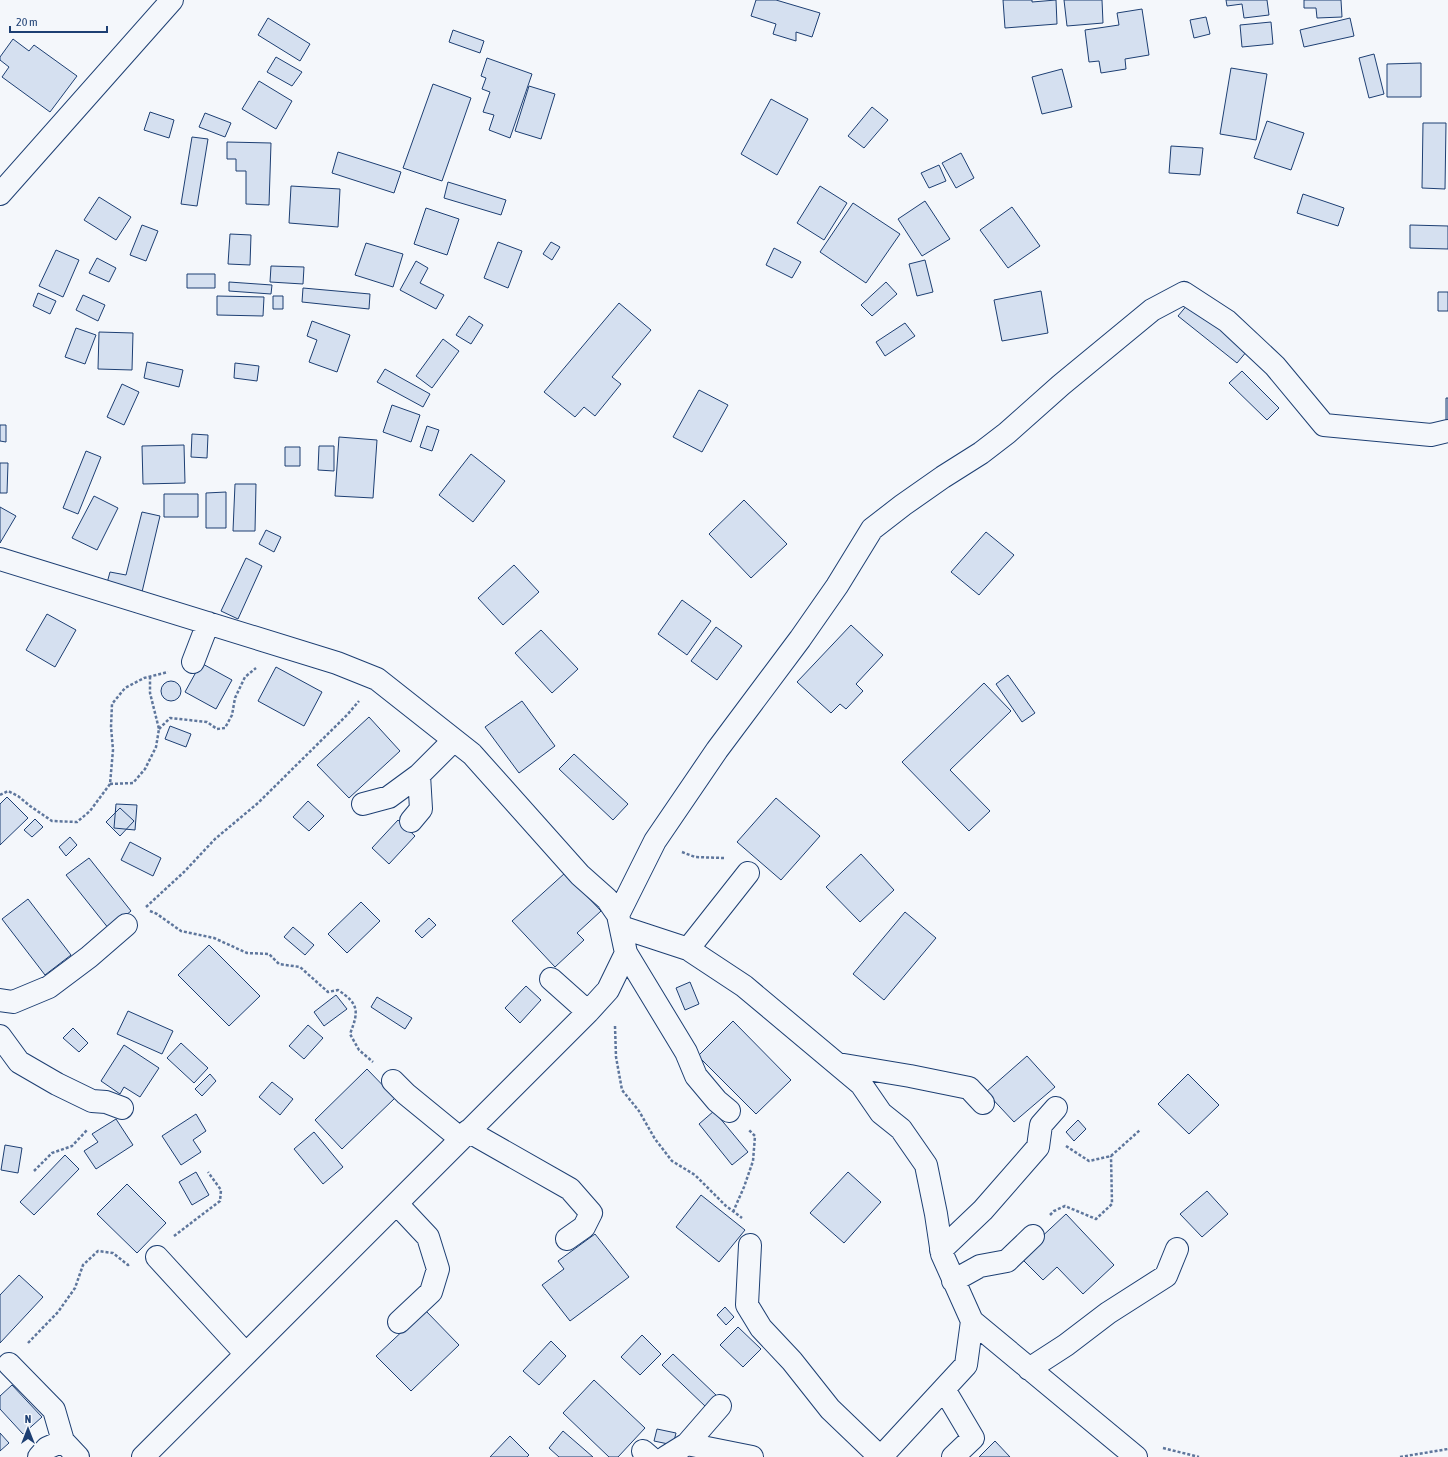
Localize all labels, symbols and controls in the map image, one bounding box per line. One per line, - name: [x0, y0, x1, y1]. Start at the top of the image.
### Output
- scale bar: [10, 8, 107, 34]
- text: 20 m: [16, 15, 38, 29]
- north arrow: [8, 1409, 48, 1449]
- text: N: [25, 1413, 31, 1425]

